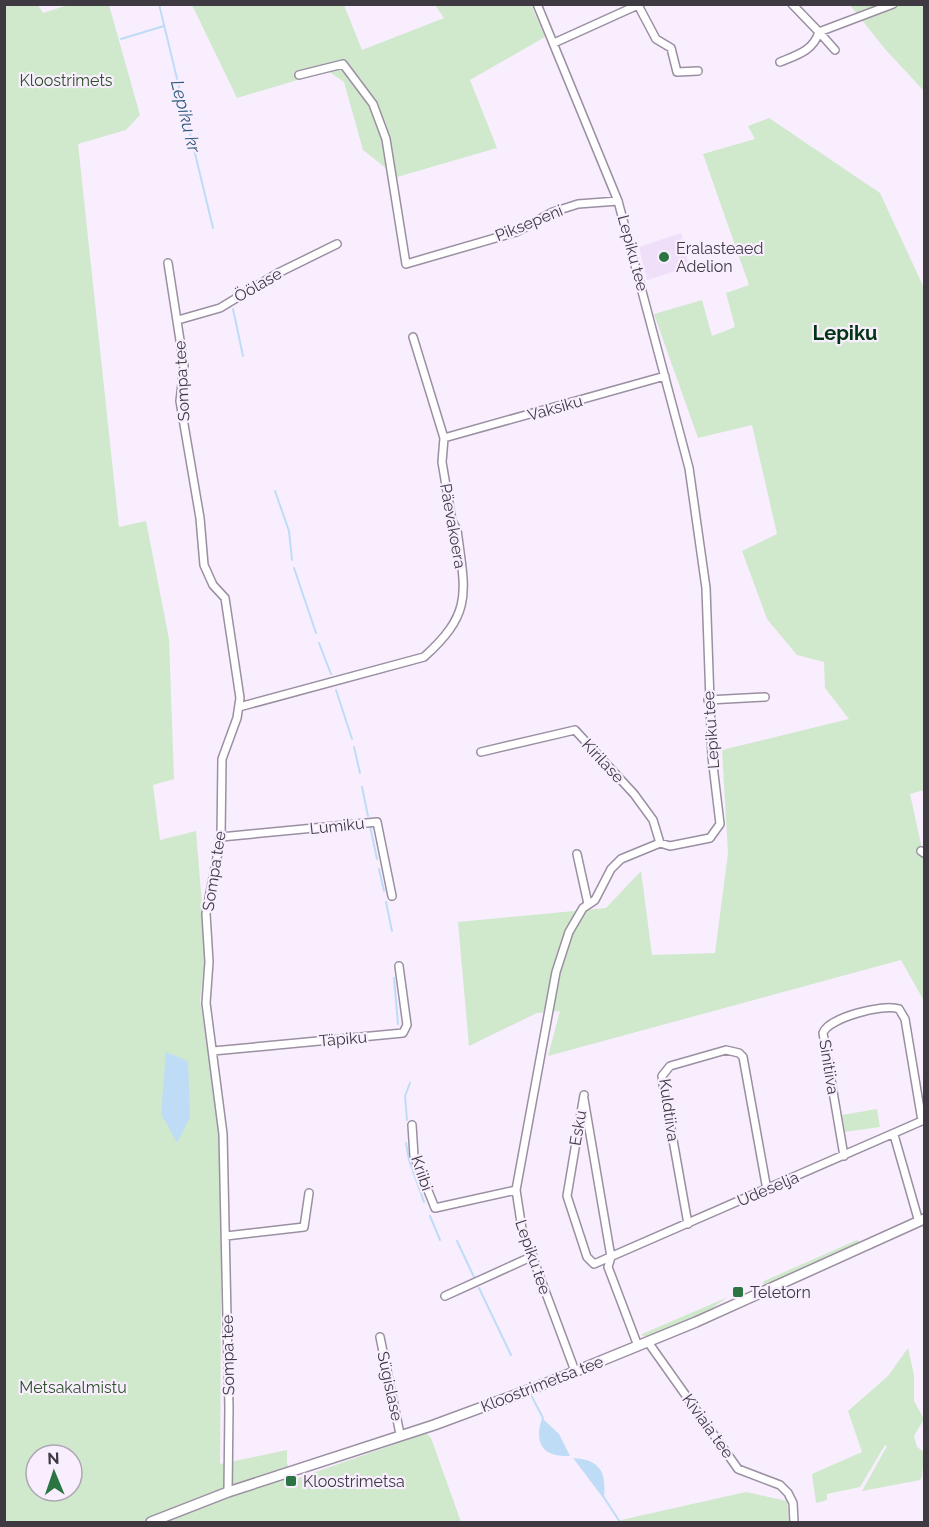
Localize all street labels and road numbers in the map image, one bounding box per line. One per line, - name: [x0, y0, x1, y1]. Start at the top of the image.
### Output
- street label: Piksepeni: [492, 201, 566, 245]
- street label: Lepiku tee: [614, 213, 652, 293]
- street label: Öölase: [230, 263, 285, 306]
- street label: Sompa tee: [170, 340, 194, 422]
- street label: Vaksiku: [525, 391, 585, 425]
- street label: Päevakoera: [436, 482, 470, 570]
- street label: Lepiku tee: [699, 690, 723, 770]
- street label: Kirilase: [578, 735, 628, 787]
- street label: Lumiku: [309, 814, 365, 838]
- street label: Sompa tee: [198, 830, 230, 912]
- street label: Täpiku: [318, 1027, 368, 1051]
- street label: Sinitiiva: [815, 1038, 843, 1096]
- street label: Kuldtiiva: [655, 1077, 683, 1143]
- street label: Esku: [566, 1109, 590, 1147]
- street label: Kriibi: [407, 1153, 437, 1193]
- street label: Udeselja: [734, 1168, 802, 1210]
- street label: Lepiku tee: [511, 1217, 555, 1297]
- street label: Sompa tee: [218, 1315, 238, 1395]
- street label: Sügislase: [373, 1350, 407, 1422]
- street label: Kloostrimetsa tee: [478, 1352, 606, 1416]
- street label: Kiviaia tee: [678, 1390, 738, 1462]

